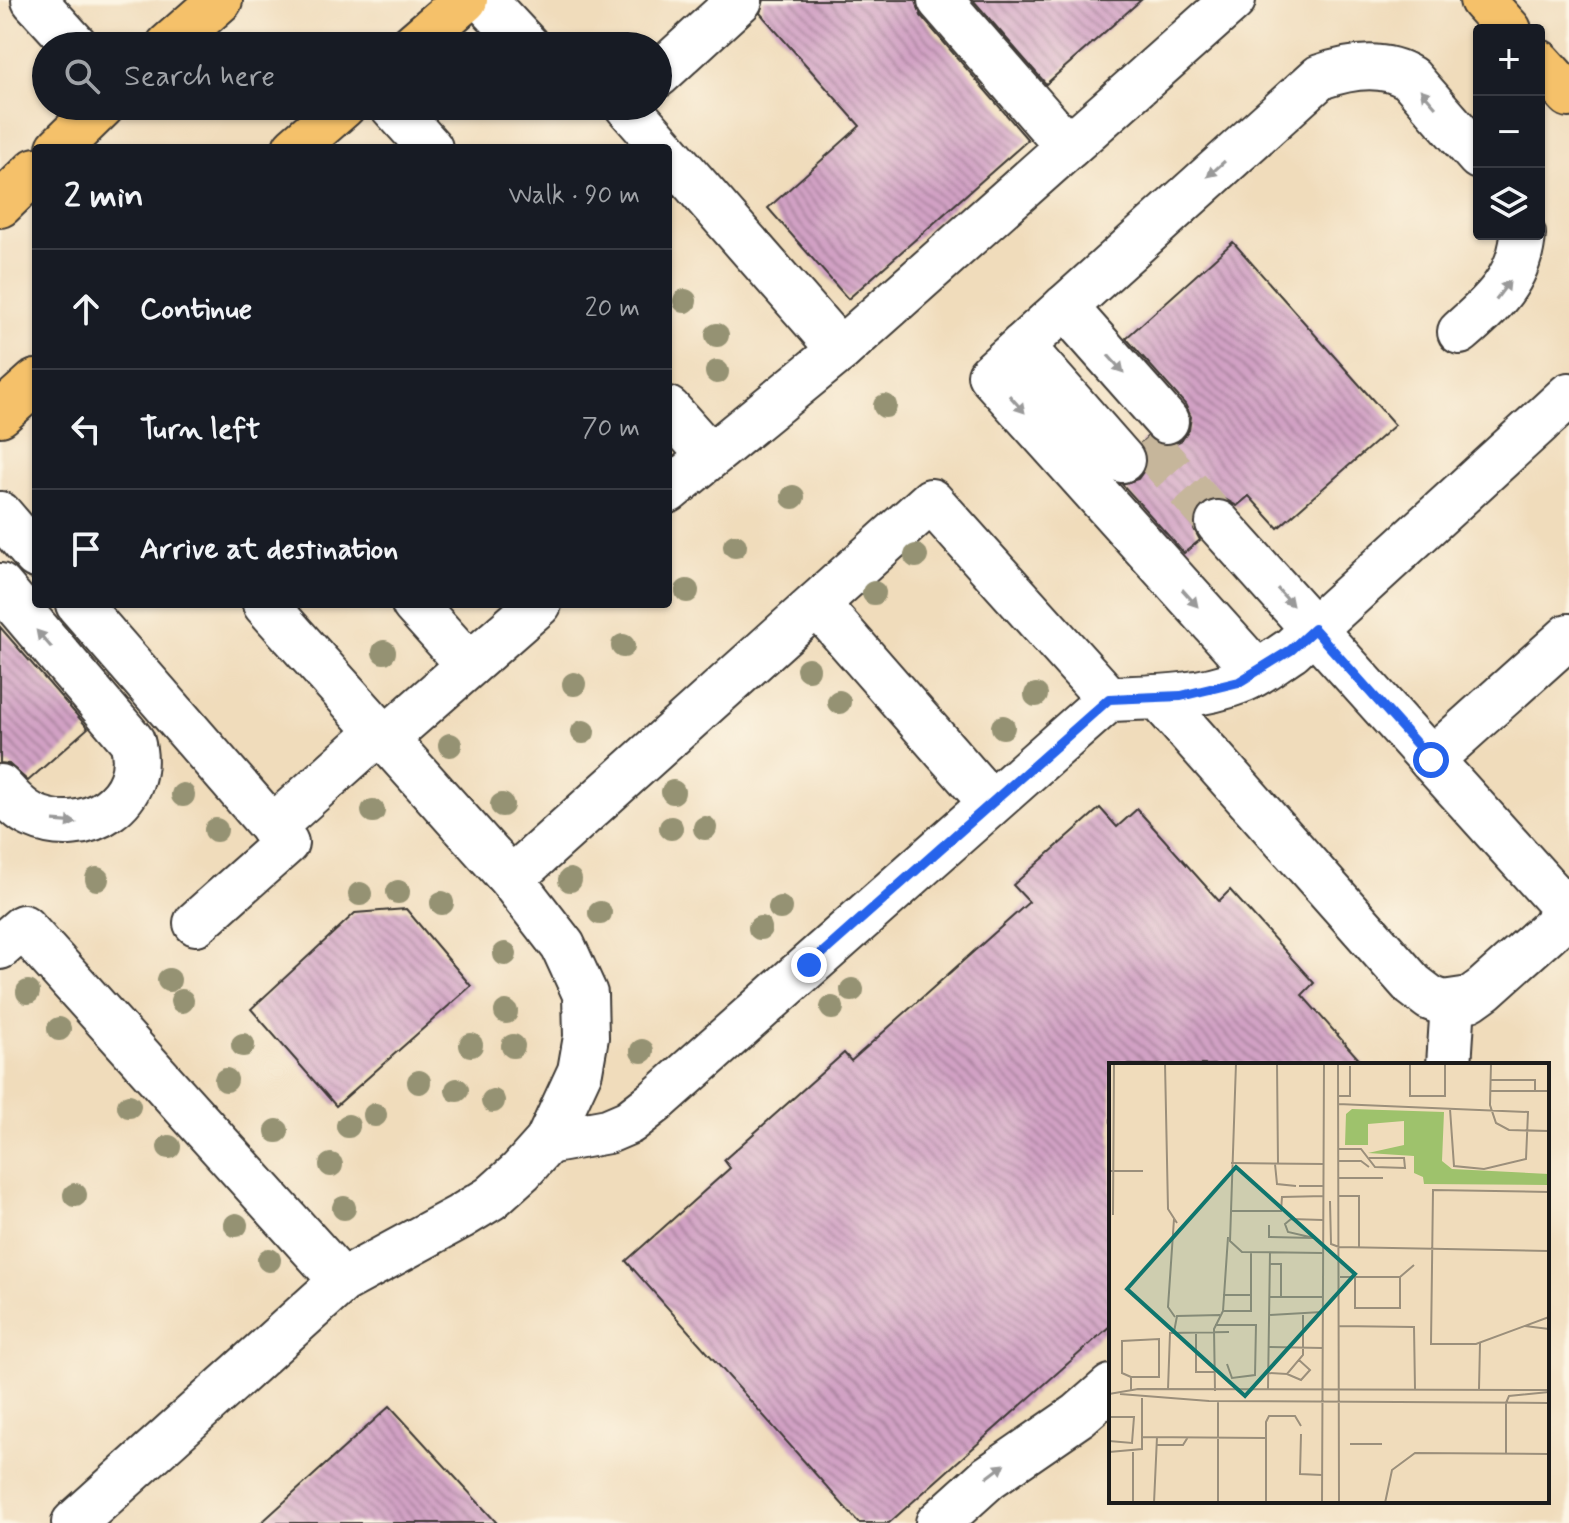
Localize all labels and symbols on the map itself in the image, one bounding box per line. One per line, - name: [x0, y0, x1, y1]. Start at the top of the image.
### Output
- one-way arrow: [1419, 89, 1437, 108]
- one-way arrow: [1206, 160, 1225, 178]
- one-way arrow: [1495, 279, 1511, 301]
- one-way arrow: [1106, 354, 1124, 373]
- one-way arrow: [1007, 395, 1025, 414]
- one-way arrow: [1181, 587, 1198, 607]
- one-way arrow: [1275, 587, 1293, 606]
- one-way arrow: [36, 629, 53, 649]
- route start: [1413, 742, 1449, 778]
- one-way arrow: [53, 816, 78, 829]
- route end: [791, 947, 827, 983]
- inset map: [1109, 1063, 1549, 1503]
- one-way arrow: [986, 1464, 1007, 1480]

